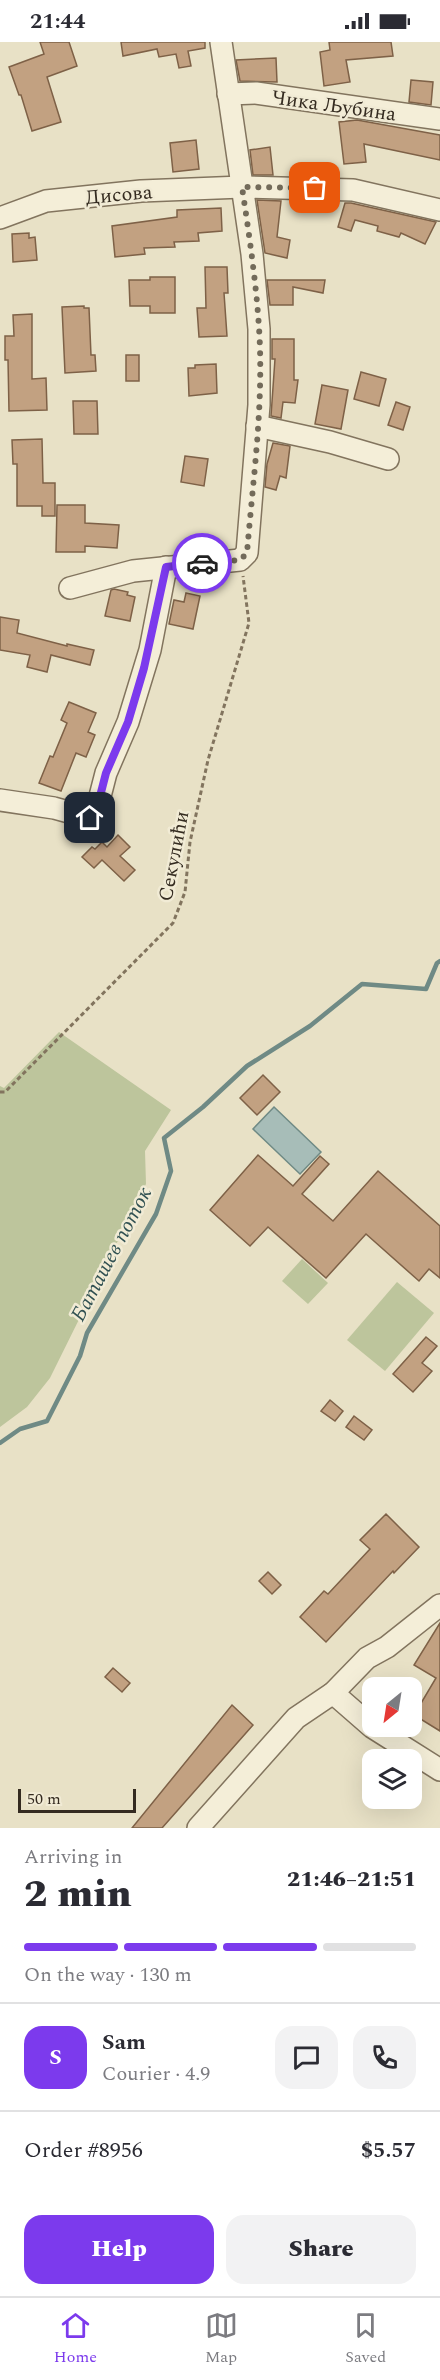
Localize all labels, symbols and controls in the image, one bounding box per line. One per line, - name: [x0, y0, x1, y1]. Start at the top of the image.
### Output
- text: 21:44: [30, 5, 85, 38]
- street label: Чика Љубина: [270, 82, 398, 130]
- pin: [289, 162, 340, 213]
- icon: bag: [298, 171, 331, 204]
- street label: Дисова: [84, 177, 154, 213]
- courier: [172, 533, 232, 593]
- icon: car: [186, 547, 219, 580]
- pin: [64, 792, 115, 843]
- icon: home: [73, 801, 106, 834]
- street label: Секулићи: [151, 808, 197, 904]
- water label: Баташев поток: [63, 1181, 161, 1327]
- north arrow: [362, 1677, 422, 1737]
- map controls: [362, 1677, 422, 1809]
- button: layers: [362, 1749, 422, 1809]
- scale bar: [18, 1786, 136, 1814]
- text: 50 m: [27, 1787, 61, 1811]
- text: Arriving in: [24, 1842, 122, 1872]
- text: 21:46–21:51: [287, 1863, 416, 1896]
- text: 2 min: [24, 1865, 132, 1924]
- text: On the way · 130 m: [24, 1960, 192, 1990]
- text: Sam: [102, 2026, 146, 2059]
- button: chat: [275, 2026, 338, 2089]
- button: phone: [353, 2026, 416, 2089]
- text: S: [49, 2041, 62, 2074]
- text: Courier · 4.9: [102, 2059, 210, 2089]
- text: Order #8956: [24, 2134, 143, 2167]
- text: $5.57: [361, 2134, 416, 2167]
- button: Help: [24, 2215, 214, 2284]
- button: Share: [226, 2215, 416, 2284]
- tab: Home: [54, 2309, 97, 2369]
- tab: Map: [205, 2309, 238, 2369]
- tab: Saved: [345, 2309, 386, 2369]

